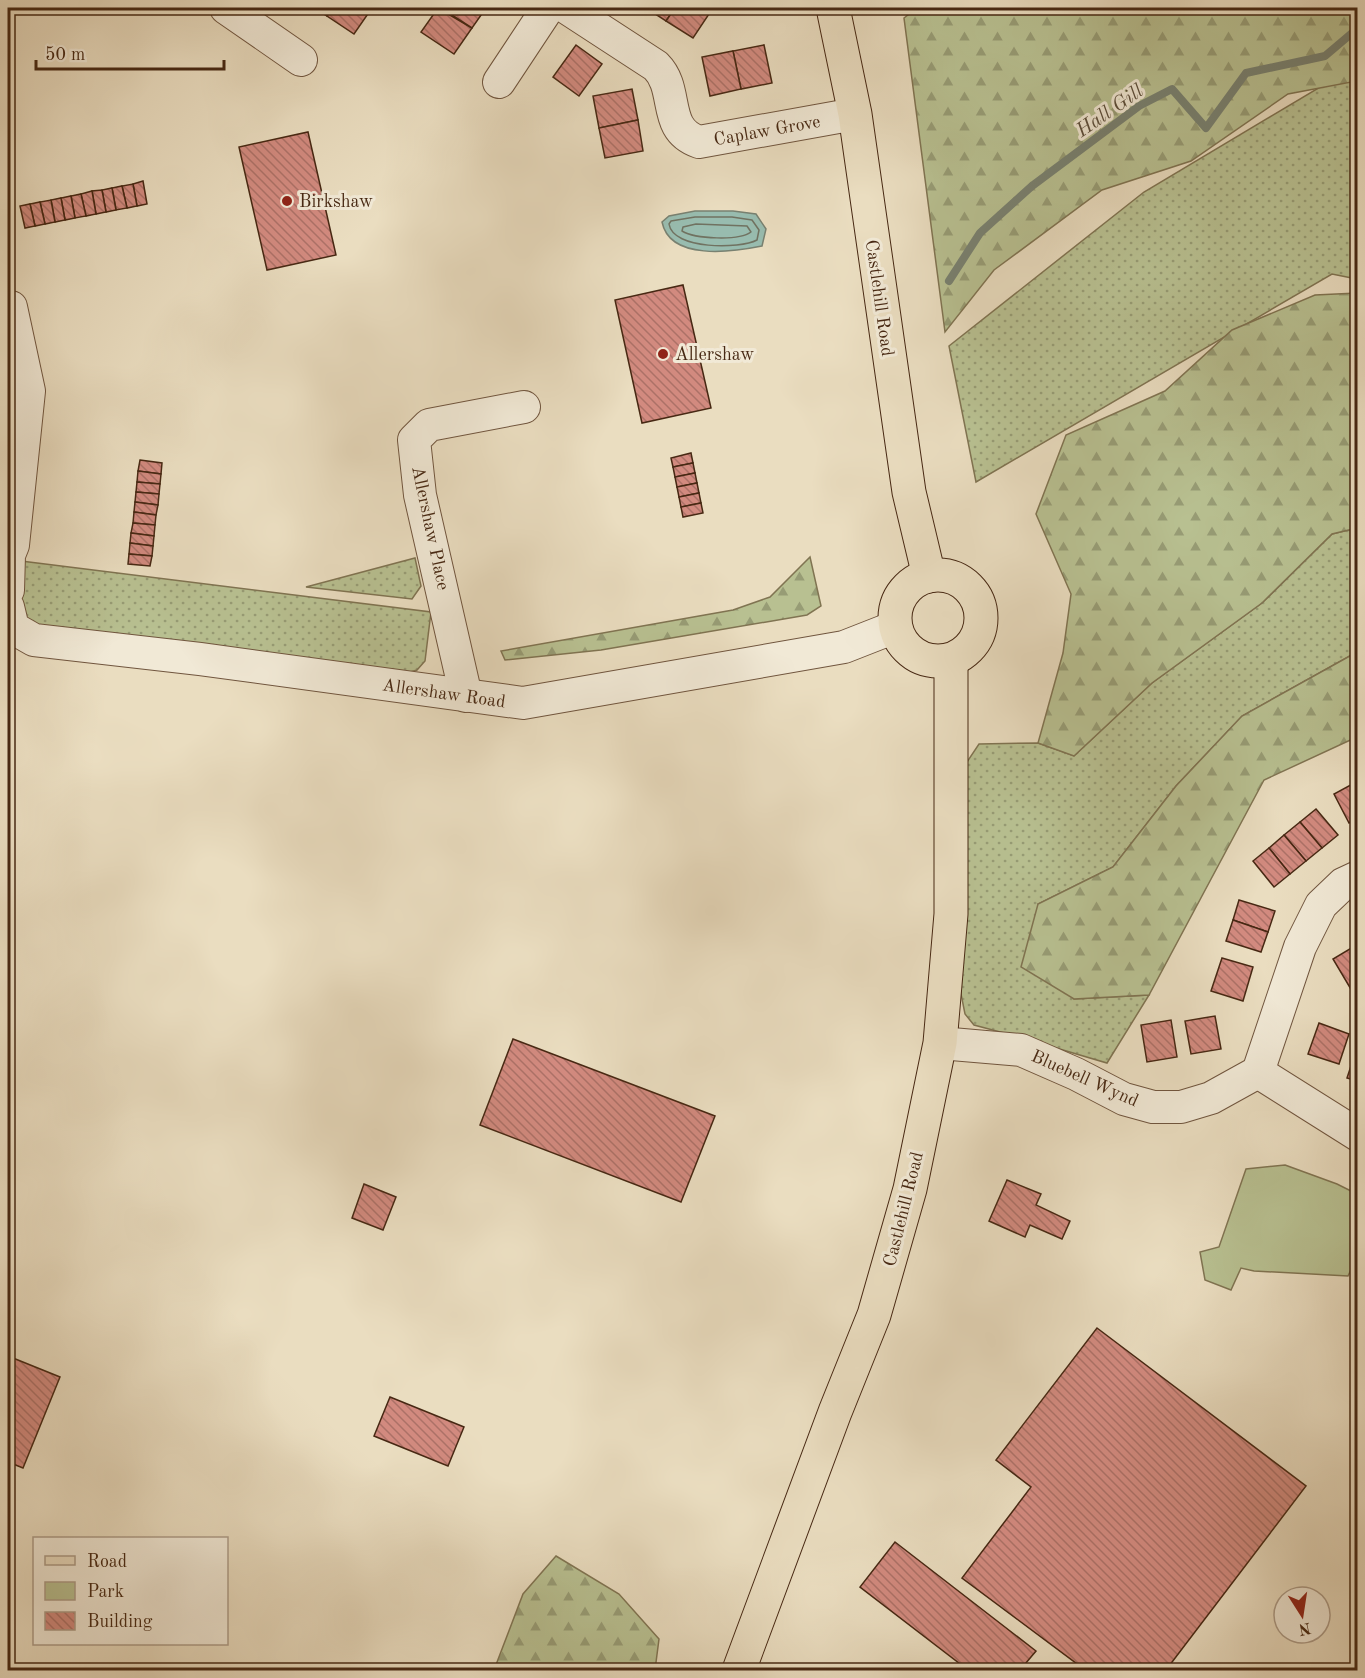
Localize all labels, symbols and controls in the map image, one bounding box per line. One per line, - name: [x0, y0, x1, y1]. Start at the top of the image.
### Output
- scale bar: [36, 33, 224, 71]
- text: 50 m: [45, 46, 85, 64]
- water label: Hall Gill: [1072, 81, 1148, 142]
- street label: Caplaw Grove: [712, 113, 822, 149]
- place label: Birkshaw: [299, 193, 373, 211]
- marker: Birkshaw: [280, 194, 294, 208]
- street label: Castlehill Road: [862, 239, 896, 358]
- place label: Allershaw: [675, 346, 754, 364]
- marker: Allershaw: [656, 347, 670, 361]
- street label: Allershaw Place: [408, 465, 452, 592]
- street label: Allershaw Road: [381, 676, 507, 712]
- street label: Bluebell Wynd: [1028, 1047, 1141, 1111]
- street label: Castlehill Road: [881, 1150, 927, 1269]
- legend: [33, 1537, 228, 1645]
- text: Road: [87, 1553, 127, 1571]
- text: Park: [87, 1583, 124, 1601]
- north arrow: [1272, 1585, 1332, 1645]
- text: Building: [87, 1613, 153, 1631]
- text: N: [1296, 1619, 1312, 1637]

